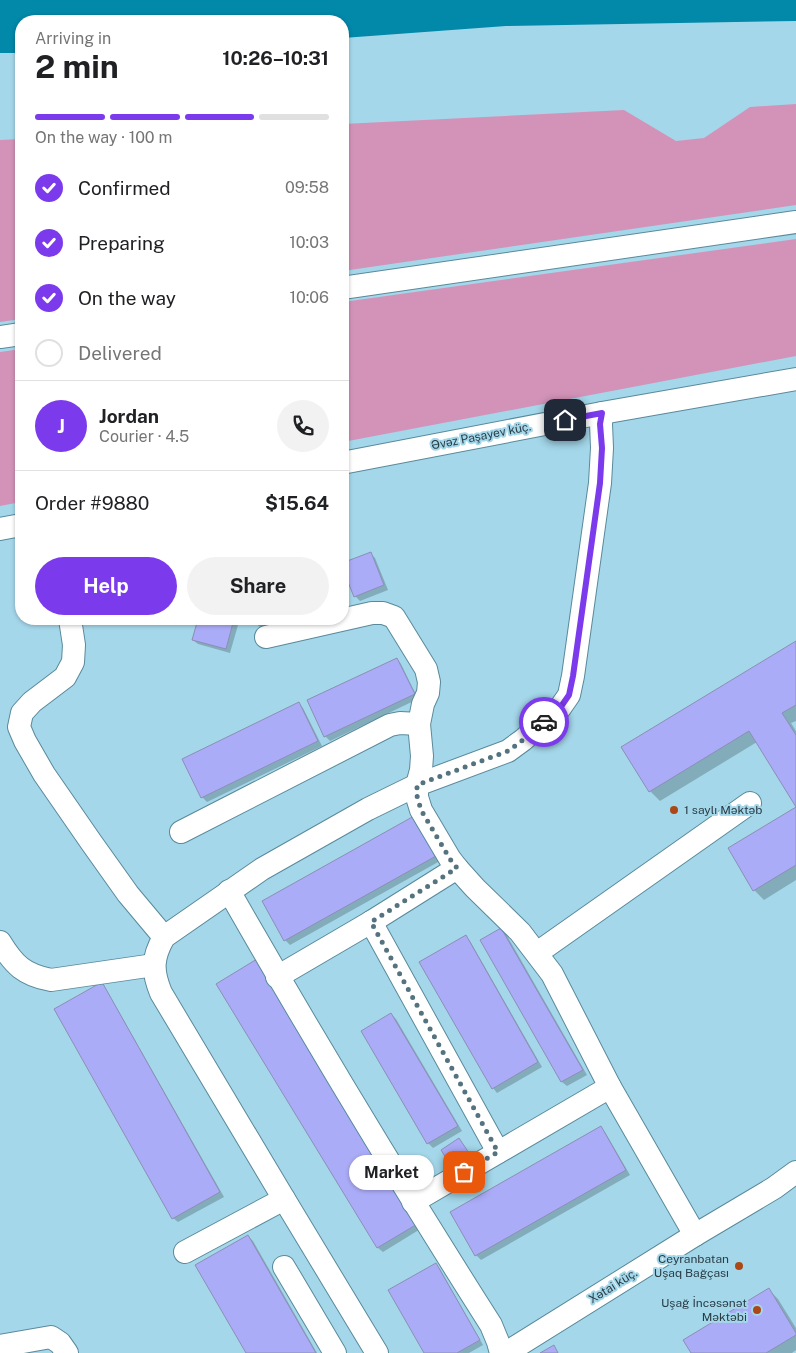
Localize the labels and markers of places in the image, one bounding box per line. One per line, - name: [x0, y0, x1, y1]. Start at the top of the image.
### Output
- pin: [544, 399, 586, 441]
- place label: 1 saylı Məktəb: [684, 803, 763, 817]
- marker: 1 saylı Məktəb: [668, 804, 680, 816]
- pin: [443, 1151, 485, 1193]
- callout: Market: [349, 1154, 434, 1190]
- place label: Ceyranbatan Uşaq Bağçası: [654, 1252, 729, 1280]
- marker: Ceyranbatan Uşaq Bağçası: [733, 1260, 745, 1272]
- place label: Uşağ İncəsənət Məktəbi: [661, 1296, 747, 1324]
- marker: Uşağ İncəsənət Məktəbi: [751, 1304, 763, 1316]

